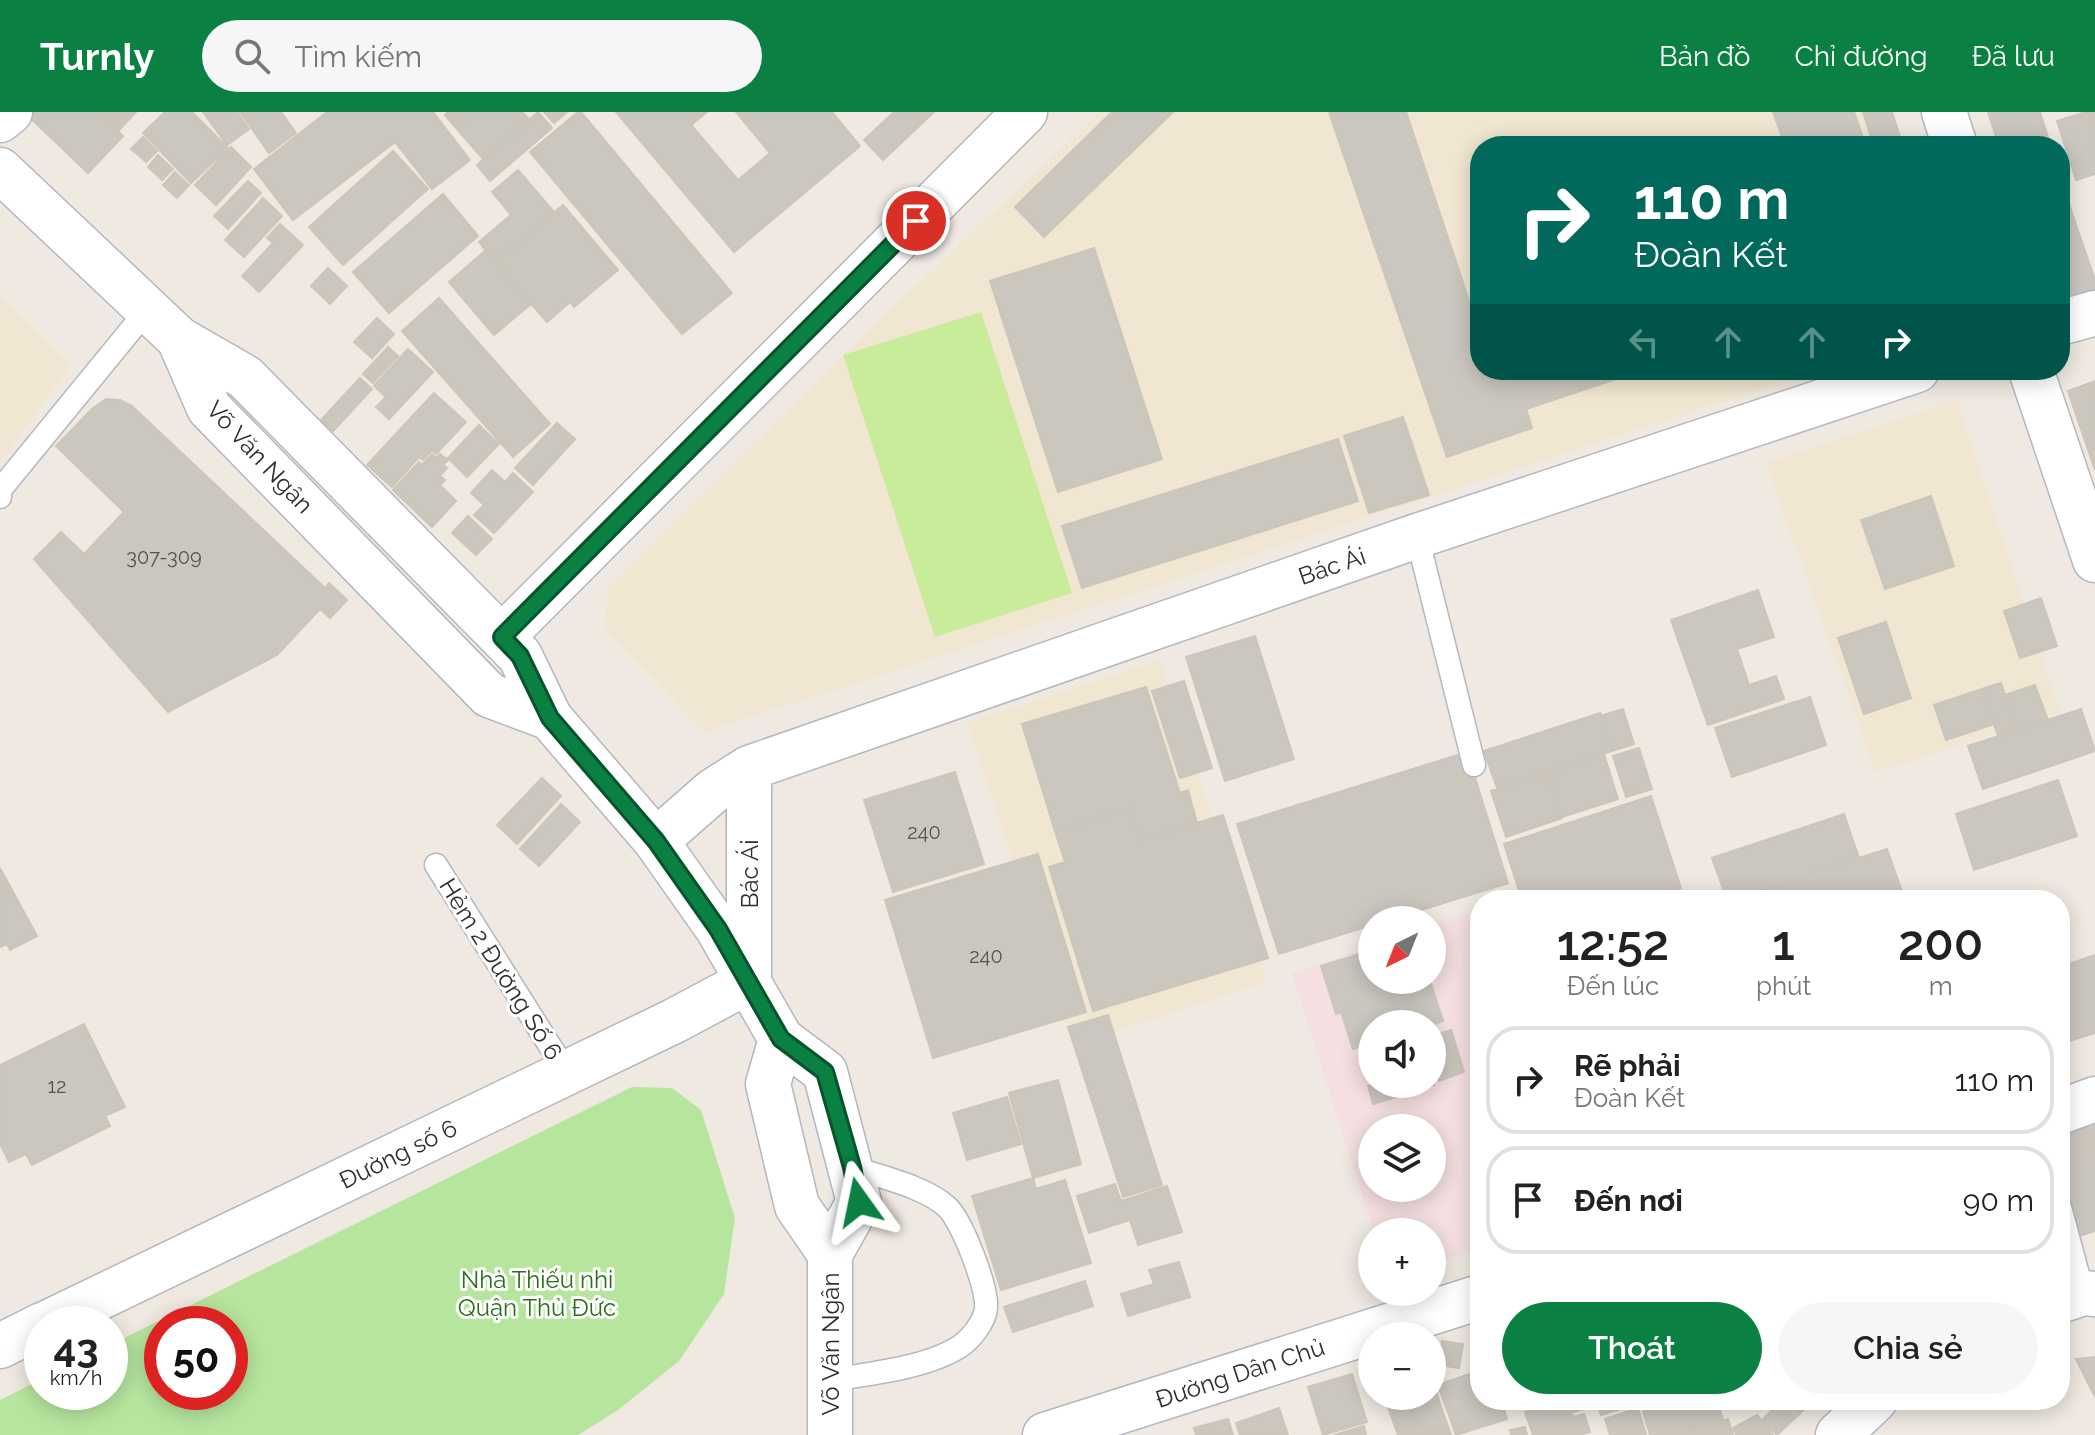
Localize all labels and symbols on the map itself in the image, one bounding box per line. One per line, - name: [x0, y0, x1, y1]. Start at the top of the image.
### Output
- pin: [882, 187, 950, 255]
- street label: Võ Văn Ngân: [201, 395, 319, 519]
- street label: Bác Ái: [1295, 541, 1369, 591]
- house number: 307-309: [126, 545, 202, 569]
- house number: 240: [907, 820, 941, 844]
- street label: Bác Ái: [735, 839, 764, 909]
- street label: Hẻm 2 Đường Số 6: [433, 873, 569, 1065]
- north arrow: [1358, 906, 1446, 994]
- house number: 240: [969, 944, 1003, 968]
- house number: 12: [48, 1074, 66, 1098]
- street label: Đường số 6: [334, 1113, 462, 1195]
- position arrow: [817, 1160, 901, 1244]
- park label: Nhà Thiếu nhi Quận Thủ Đức: [458, 1265, 616, 1322]
- street label: Võ Văn Ngân: [816, 1273, 845, 1415]
- speed limit sign: 50: [144, 1306, 248, 1410]
- street label: Đường Dân Chủ: [1152, 1332, 1328, 1414]

